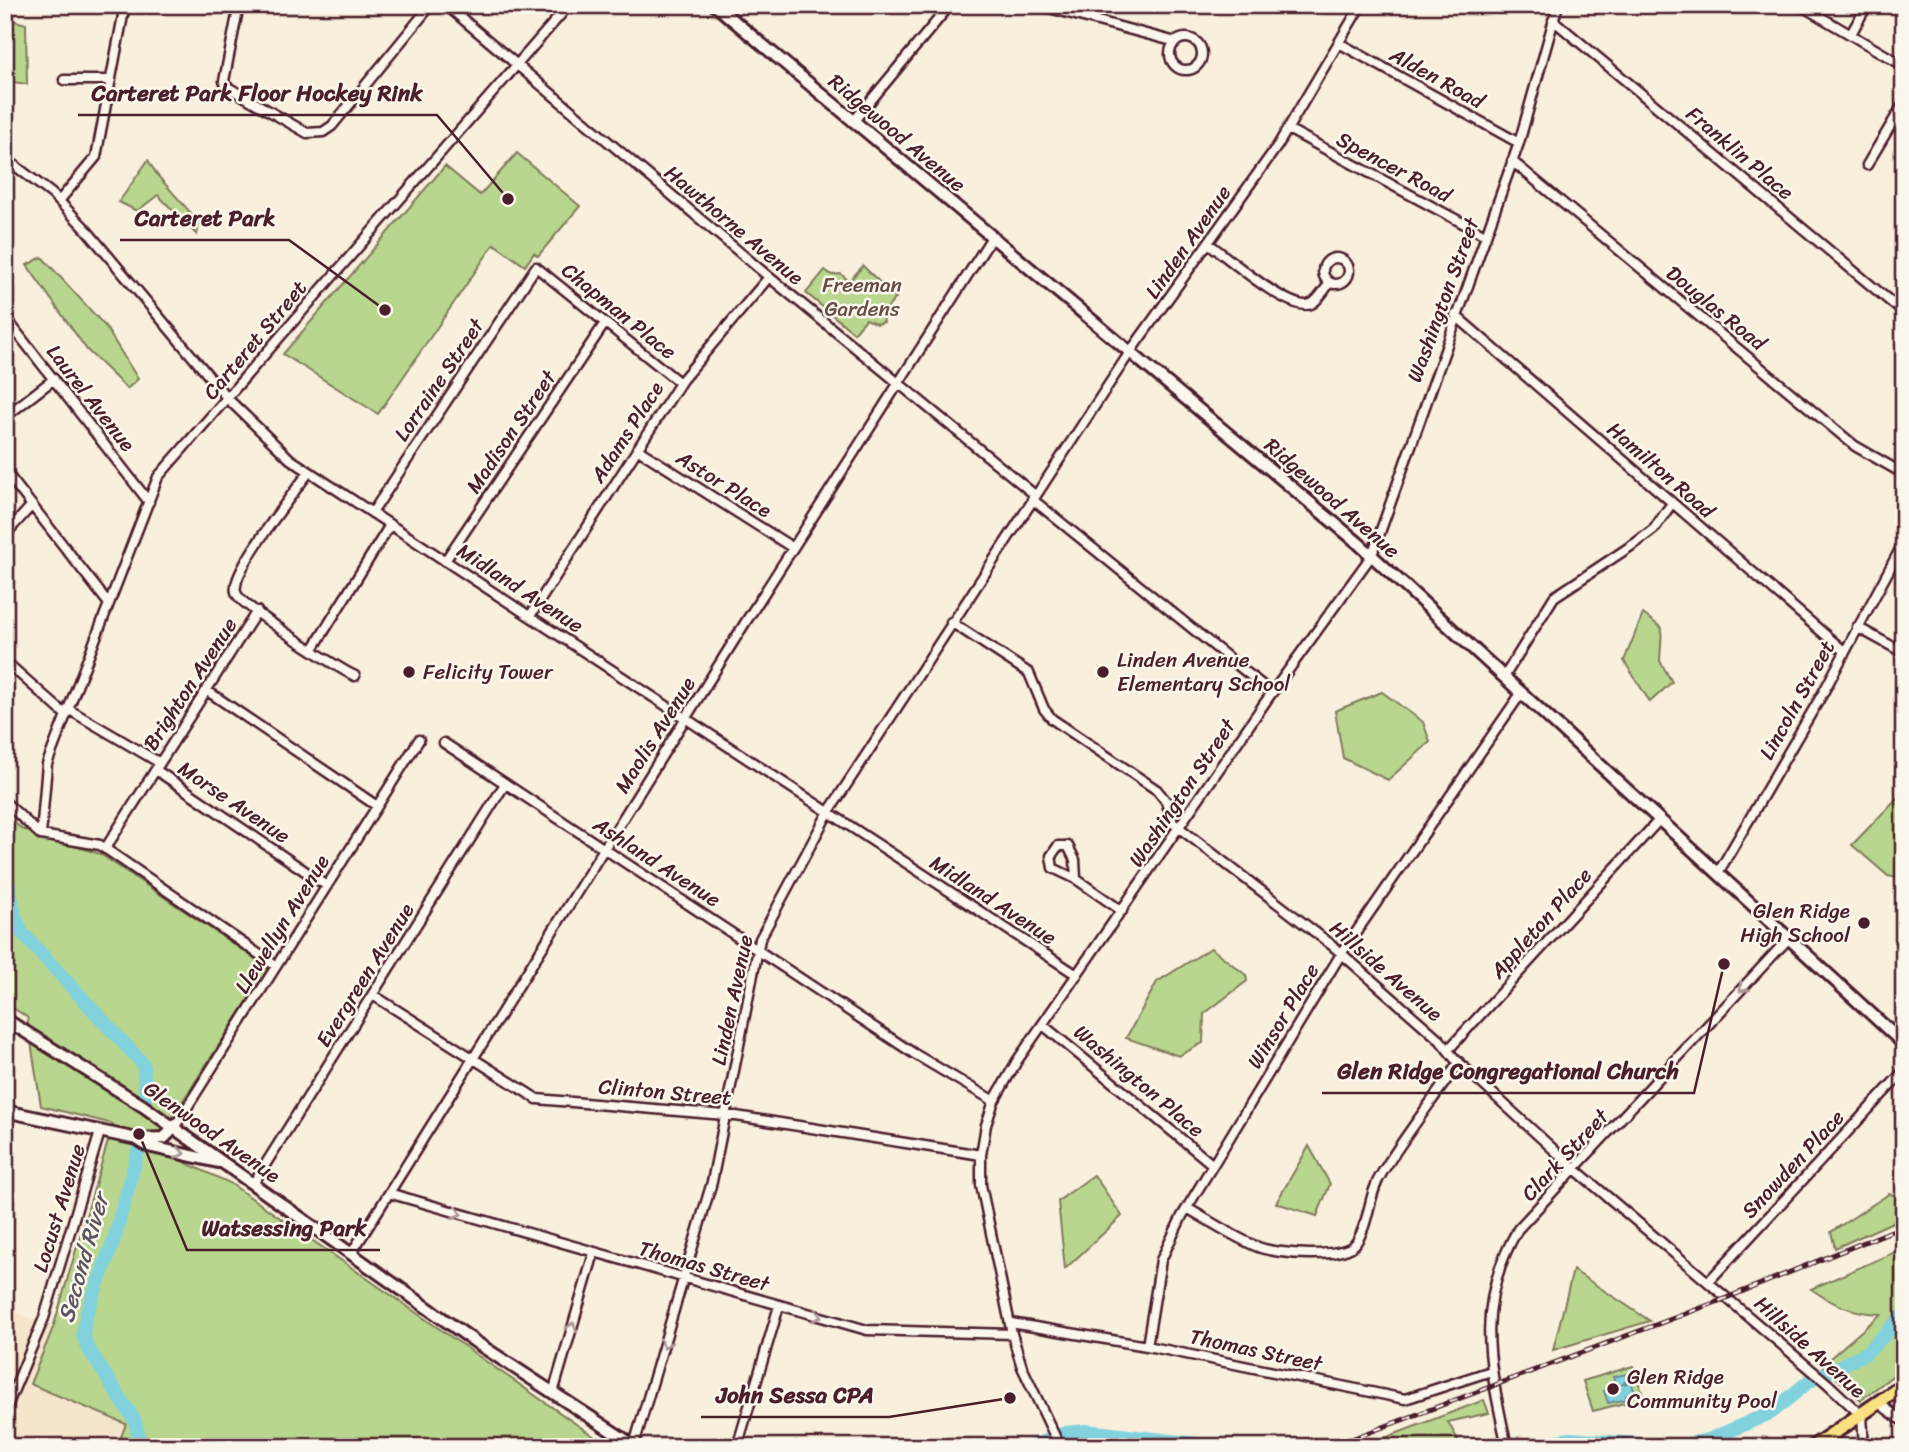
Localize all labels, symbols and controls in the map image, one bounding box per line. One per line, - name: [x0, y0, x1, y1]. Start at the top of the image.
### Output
- street label: Alden Road: [1382, 36, 1493, 121]
- street label: Ridgewood Avenue: [819, 64, 975, 203]
- callout: Carteret Park Floor Hockey Rink: [78, 71, 437, 115]
- text: Carteret Park Floor Hockey Rink: [91, 73, 423, 114]
- street label: Franklin Place: [1677, 96, 1803, 210]
- street label: Spencer Road: [1329, 121, 1460, 214]
- street label: Hawthorne Avenue: [655, 155, 813, 295]
- street label: Linden Avenue: [1134, 177, 1242, 307]
- callout: Carteret Park: [120, 196, 289, 240]
- text: Carteret Park: [134, 198, 275, 239]
- street label: Washington Street: [1396, 211, 1491, 388]
- street label: Chapman Place: [553, 252, 685, 370]
- street label: Douglas Road: [1657, 255, 1776, 362]
- park label: Freeman Gardens: [822, 266, 902, 328]
- street label: Carteret Street: [193, 271, 317, 409]
- street label: Lorraine Street: [384, 309, 495, 449]
- street label: Laurel Avenue: [36, 336, 146, 460]
- street label: Madison Street: [455, 361, 567, 502]
- street label: Adams Place: [579, 373, 674, 492]
- street label: Hamilton Road: [1598, 412, 1725, 530]
- street label: Ridgewood Avenue: [1255, 428, 1409, 569]
- street label: Astor Place: [668, 439, 780, 529]
- street label: Midland Avenue: [449, 532, 592, 644]
- street label: Brighton Avenue: [132, 609, 248, 758]
- street label: Lincoln Street: [1748, 633, 1846, 767]
- place label: Linden Avenue Elementary School: [1117, 641, 1291, 703]
- place label: Felicity Tower: [423, 653, 554, 691]
- marker: Felicity Tower: [401, 664, 417, 680]
- marker: Linden Avenue Elementary School: [1095, 664, 1111, 680]
- street label: Maolis Avenue: [604, 669, 706, 801]
- street label: Washington Street: [1118, 710, 1247, 875]
- street label: Morse Avenue: [170, 750, 298, 854]
- street label: Ashland Avenue: [584, 806, 729, 918]
- street label: Midland Avenue: [922, 844, 1065, 956]
- street label: Llewellyn Avenue: [224, 847, 340, 1001]
- street label: Appleton Place: [1479, 858, 1602, 988]
- place label: Glen Ridge High School: [1740, 892, 1851, 954]
- street label: Evergreen Avenue: [305, 895, 425, 1055]
- street label: Hillside Avenue: [1320, 910, 1452, 1032]
- marker: Glen Ridge High School: [1856, 915, 1872, 931]
- street label: Linden Avenue: [700, 931, 764, 1069]
- street label: Winsor Place: [1236, 955, 1330, 1076]
- one-way arrow: [1739, 980, 1751, 993]
- street label: Washington Place: [1065, 1014, 1213, 1148]
- callout: Glen Ridge Congregational Church: [1322, 1049, 1694, 1093]
- text: Glen Ridge Congregational Church: [1336, 1051, 1679, 1092]
- street label: Clinton Street: [597, 1067, 733, 1117]
- street label: Glenwood Avenue: [135, 1070, 289, 1194]
- street label: Clark Street: [1512, 1099, 1619, 1210]
- street label: Snowden Place: [1732, 1100, 1854, 1228]
- street label: Locust Avenue: [21, 1139, 97, 1277]
- one-way arrow: [174, 1145, 186, 1160]
- water label: Second River: [46, 1185, 123, 1327]
- one-way arrow: [451, 1204, 463, 1219]
- callout: Watsessing Park: [187, 1206, 380, 1250]
- text: Watsessing Park: [201, 1208, 367, 1249]
- street label: Thomas Street: [634, 1229, 775, 1303]
- street label: Hillside Avenue: [1745, 1286, 1875, 1408]
- one-way arrow: [811, 1308, 823, 1322]
- street label: Thomas Street: [1186, 1317, 1327, 1383]
- one-way arrow: [564, 1322, 579, 1334]
- one-way arrow: [659, 1337, 673, 1350]
- place label: Glen Ridge Community Pool: [1627, 1358, 1778, 1420]
- callout: John Sessa CPA: [701, 1373, 889, 1417]
- text: John Sessa CPA: [714, 1375, 874, 1416]
- marker: Glen Ridge Community Pool: [1605, 1381, 1621, 1397]

